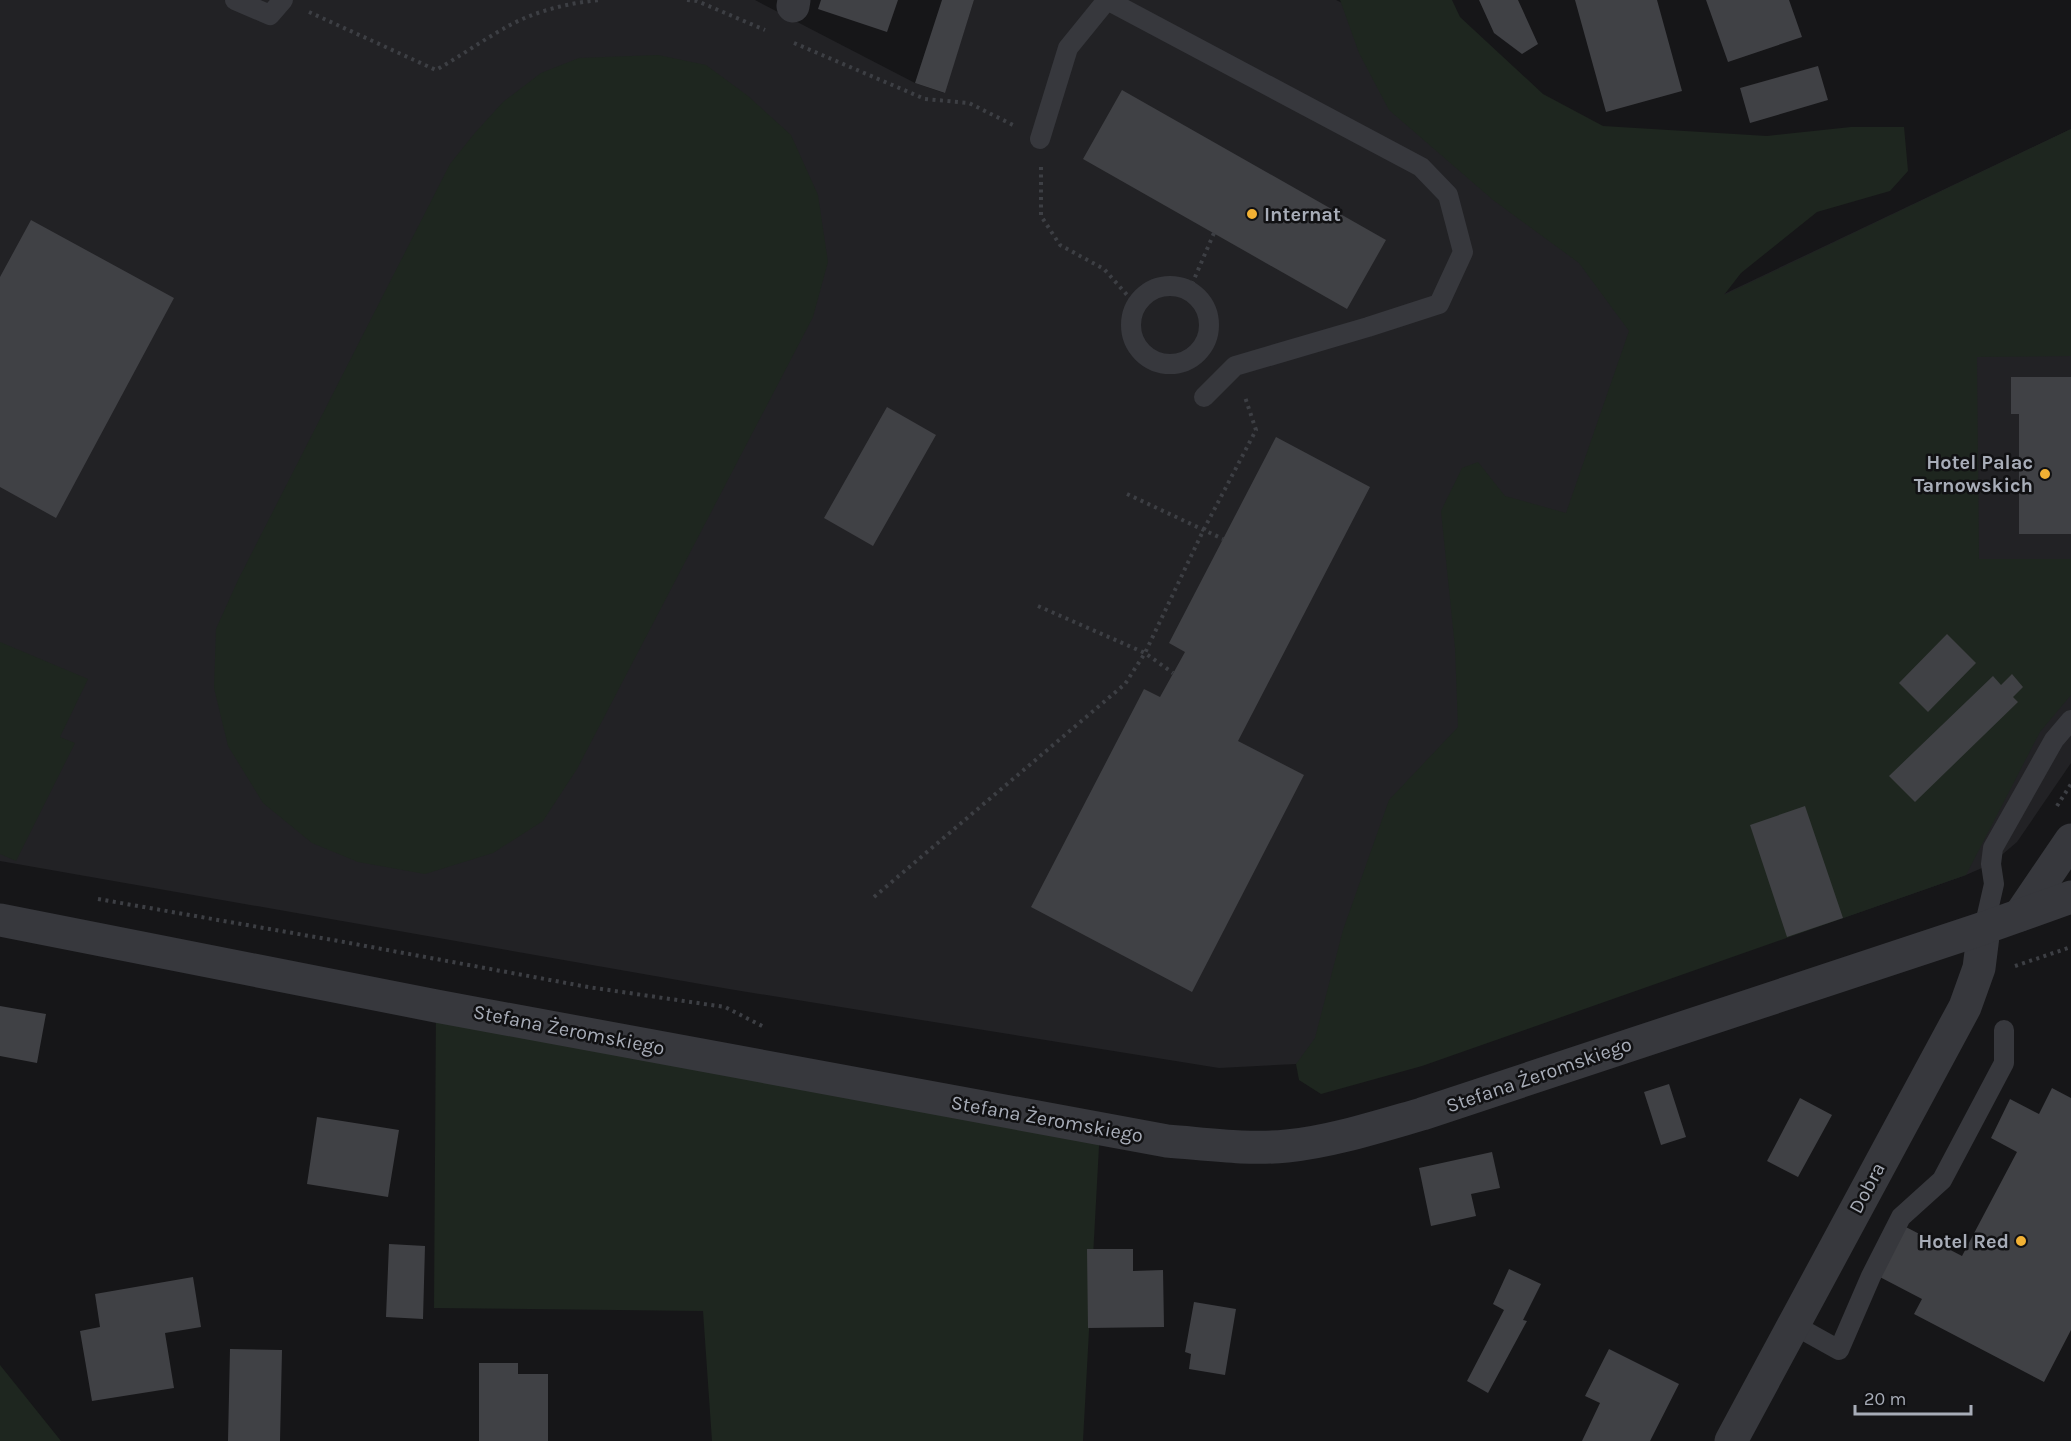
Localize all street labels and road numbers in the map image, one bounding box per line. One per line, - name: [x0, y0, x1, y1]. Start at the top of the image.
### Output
- street label: Stefana Żeromskiego: [471, 1000, 667, 1060]
- street label: Stefana Żeromskiego: [1443, 1032, 1635, 1118]
- street label: Stefana Żeromskiego: [949, 1091, 1145, 1147]
- street label: Dobra: [1844, 1159, 1890, 1217]

